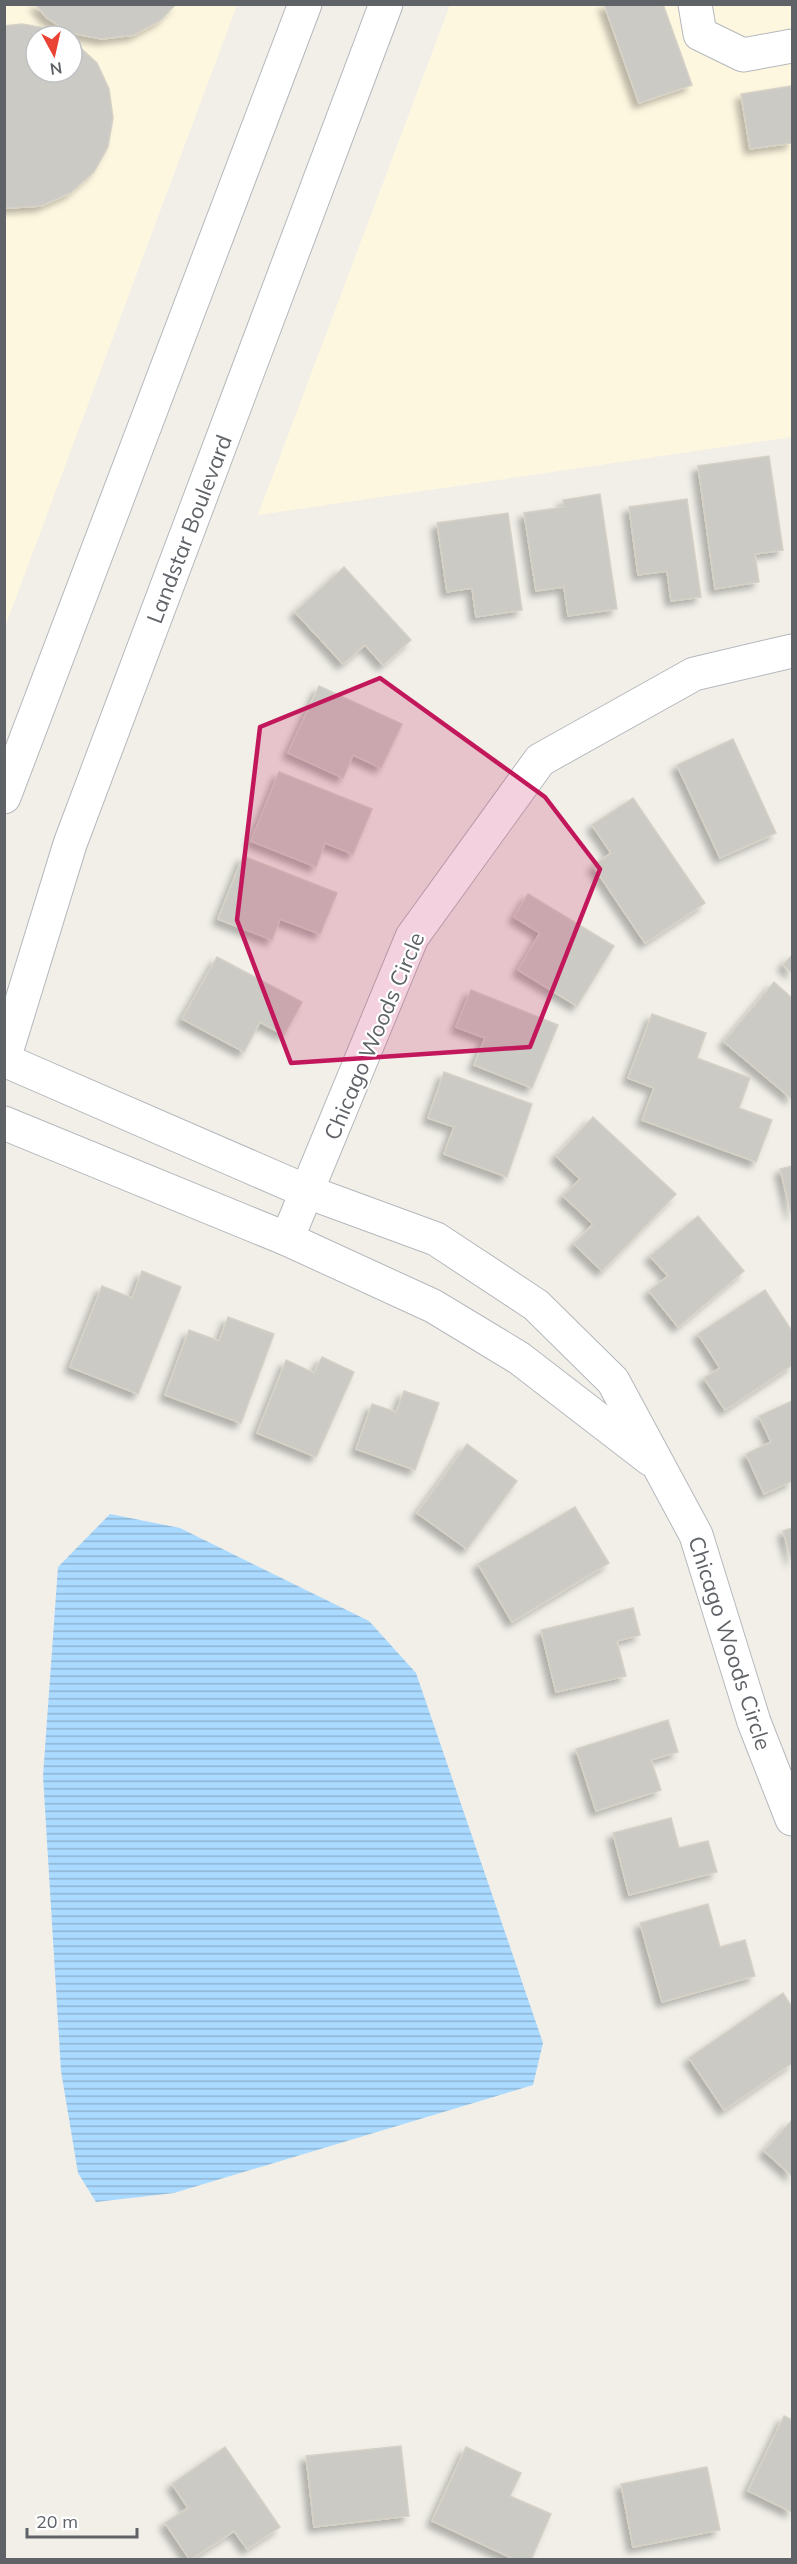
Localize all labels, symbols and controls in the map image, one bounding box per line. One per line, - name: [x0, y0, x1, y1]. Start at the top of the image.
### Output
- north arrow: [24, 24, 84, 84]
- text: N: [49, 58, 63, 80]
- street label: Landstar Boulevard: [140, 431, 238, 627]
- street label: Chicago Woods Circle: [318, 928, 430, 1144]
- street label: Chicago Woods Circle: [682, 1533, 778, 1753]
- scale bar: [27, 2501, 136, 2539]
- text: 20 m: [36, 2510, 78, 2533]

